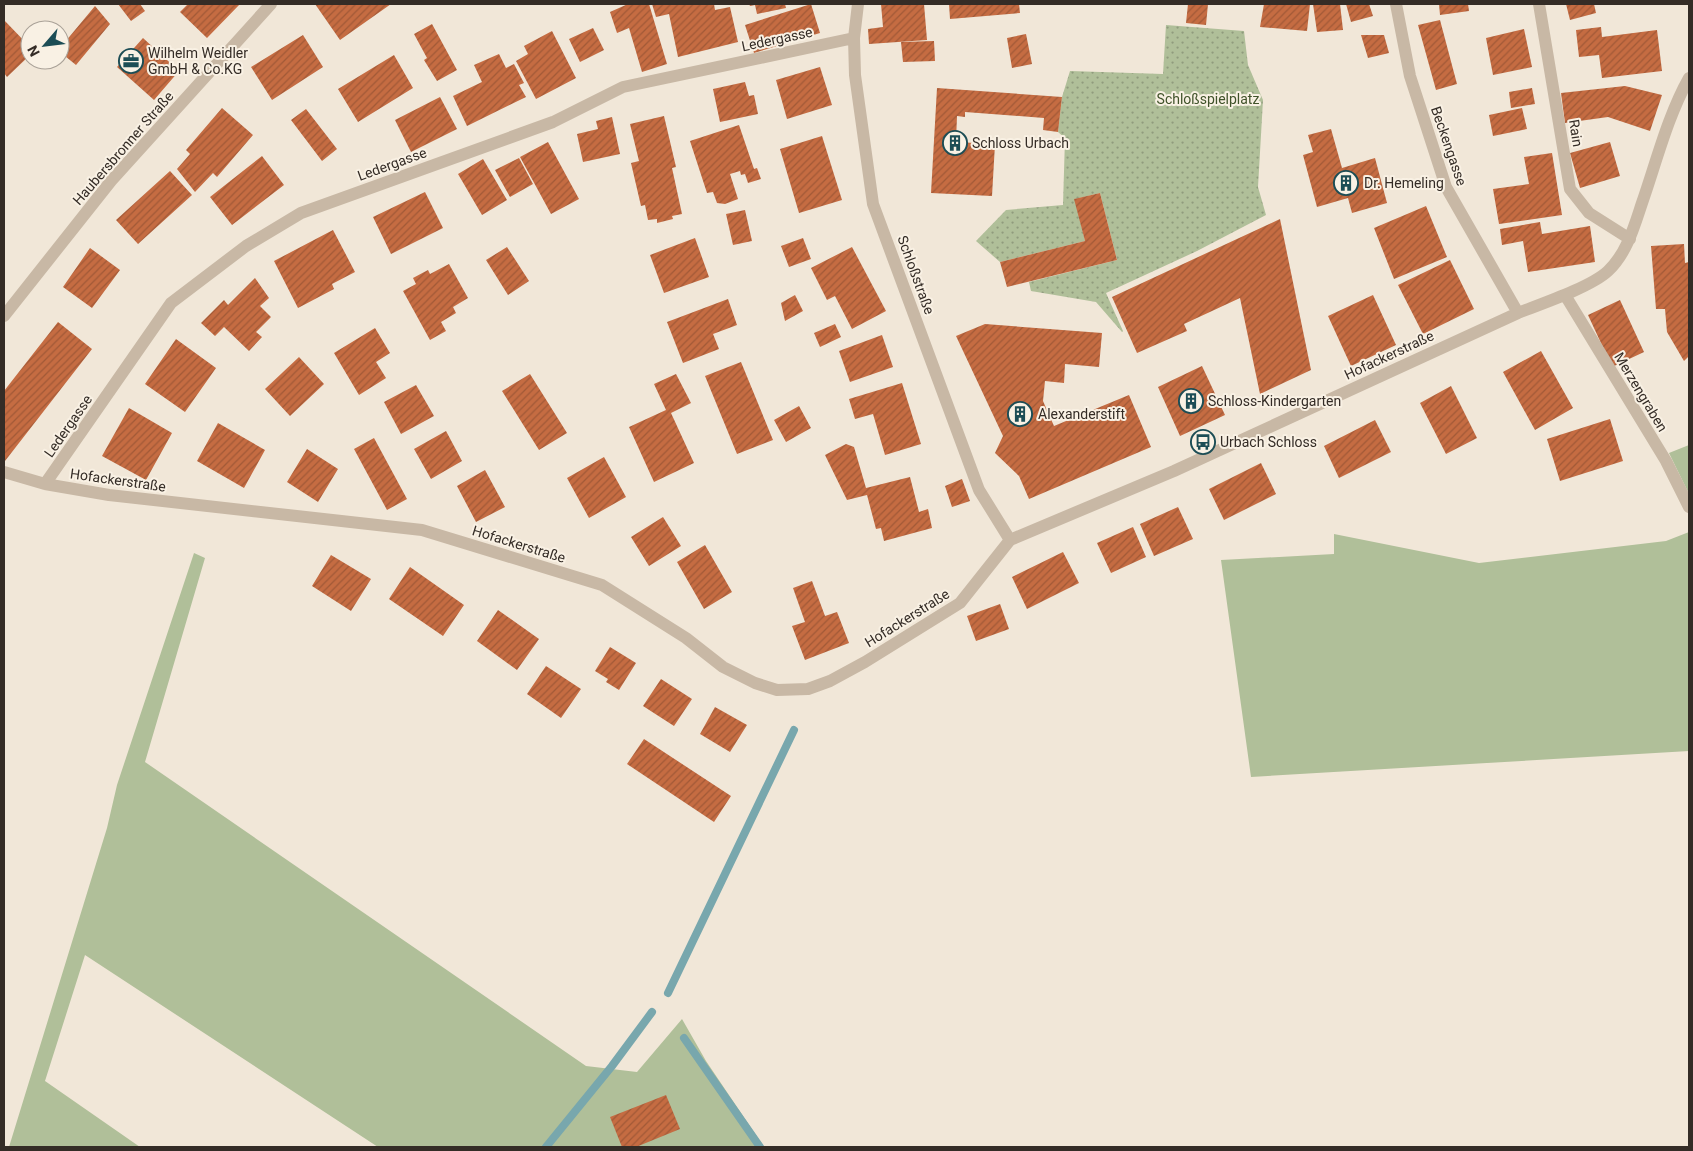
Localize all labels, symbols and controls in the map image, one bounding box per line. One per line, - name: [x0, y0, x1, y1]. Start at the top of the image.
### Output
- north arrow: [20, 20, 70, 70]
- street label: Ledergasse: [740, 24, 814, 54]
- text: N: [24, 43, 43, 59]
- place label: Wilhelm Weidler GmbH & Co.KG: [148, 45, 248, 77]
- office icon: Wilhelm Weidler GmbH & Co.KG: [118, 48, 144, 74]
- street label: Haubersbronner Straße: [69, 88, 177, 208]
- park label: Schloßspielplatz: [1157, 91, 1259, 107]
- street label: Beckengasse: [1428, 104, 1470, 188]
- street label: Rain: [1566, 118, 1586, 148]
- building icon: Schloss Urbach: [942, 130, 968, 156]
- place label: Schloss Urbach: [972, 135, 1069, 151]
- street label: Ledergasse: [355, 144, 429, 184]
- building icon: Dr. Hemeling: [1333, 170, 1359, 196]
- place label: Dr. Hemeling: [1364, 175, 1444, 191]
- street label: Schloßstraße: [894, 233, 938, 317]
- street label: Hofackerstraße: [1342, 327, 1436, 383]
- street label: Merzengraben: [1611, 350, 1671, 434]
- building icon: Schloss-Kindergarten: [1178, 388, 1204, 414]
- street label: Ledergasse: [41, 392, 95, 460]
- place label: Schloss-Kindergarten: [1208, 393, 1341, 409]
- building icon: Alexanderstift: [1007, 401, 1033, 427]
- place label: Alexanderstift: [1038, 406, 1125, 422]
- bus stop icon: Urbach Schloss: [1190, 429, 1216, 455]
- place label: Urbach Schloss: [1220, 434, 1317, 450]
- street label: Hofackerstraße: [69, 465, 167, 495]
- street label: Hofackerstraße: [470, 522, 568, 566]
- street label: Hofackerstraße: [862, 586, 952, 650]

